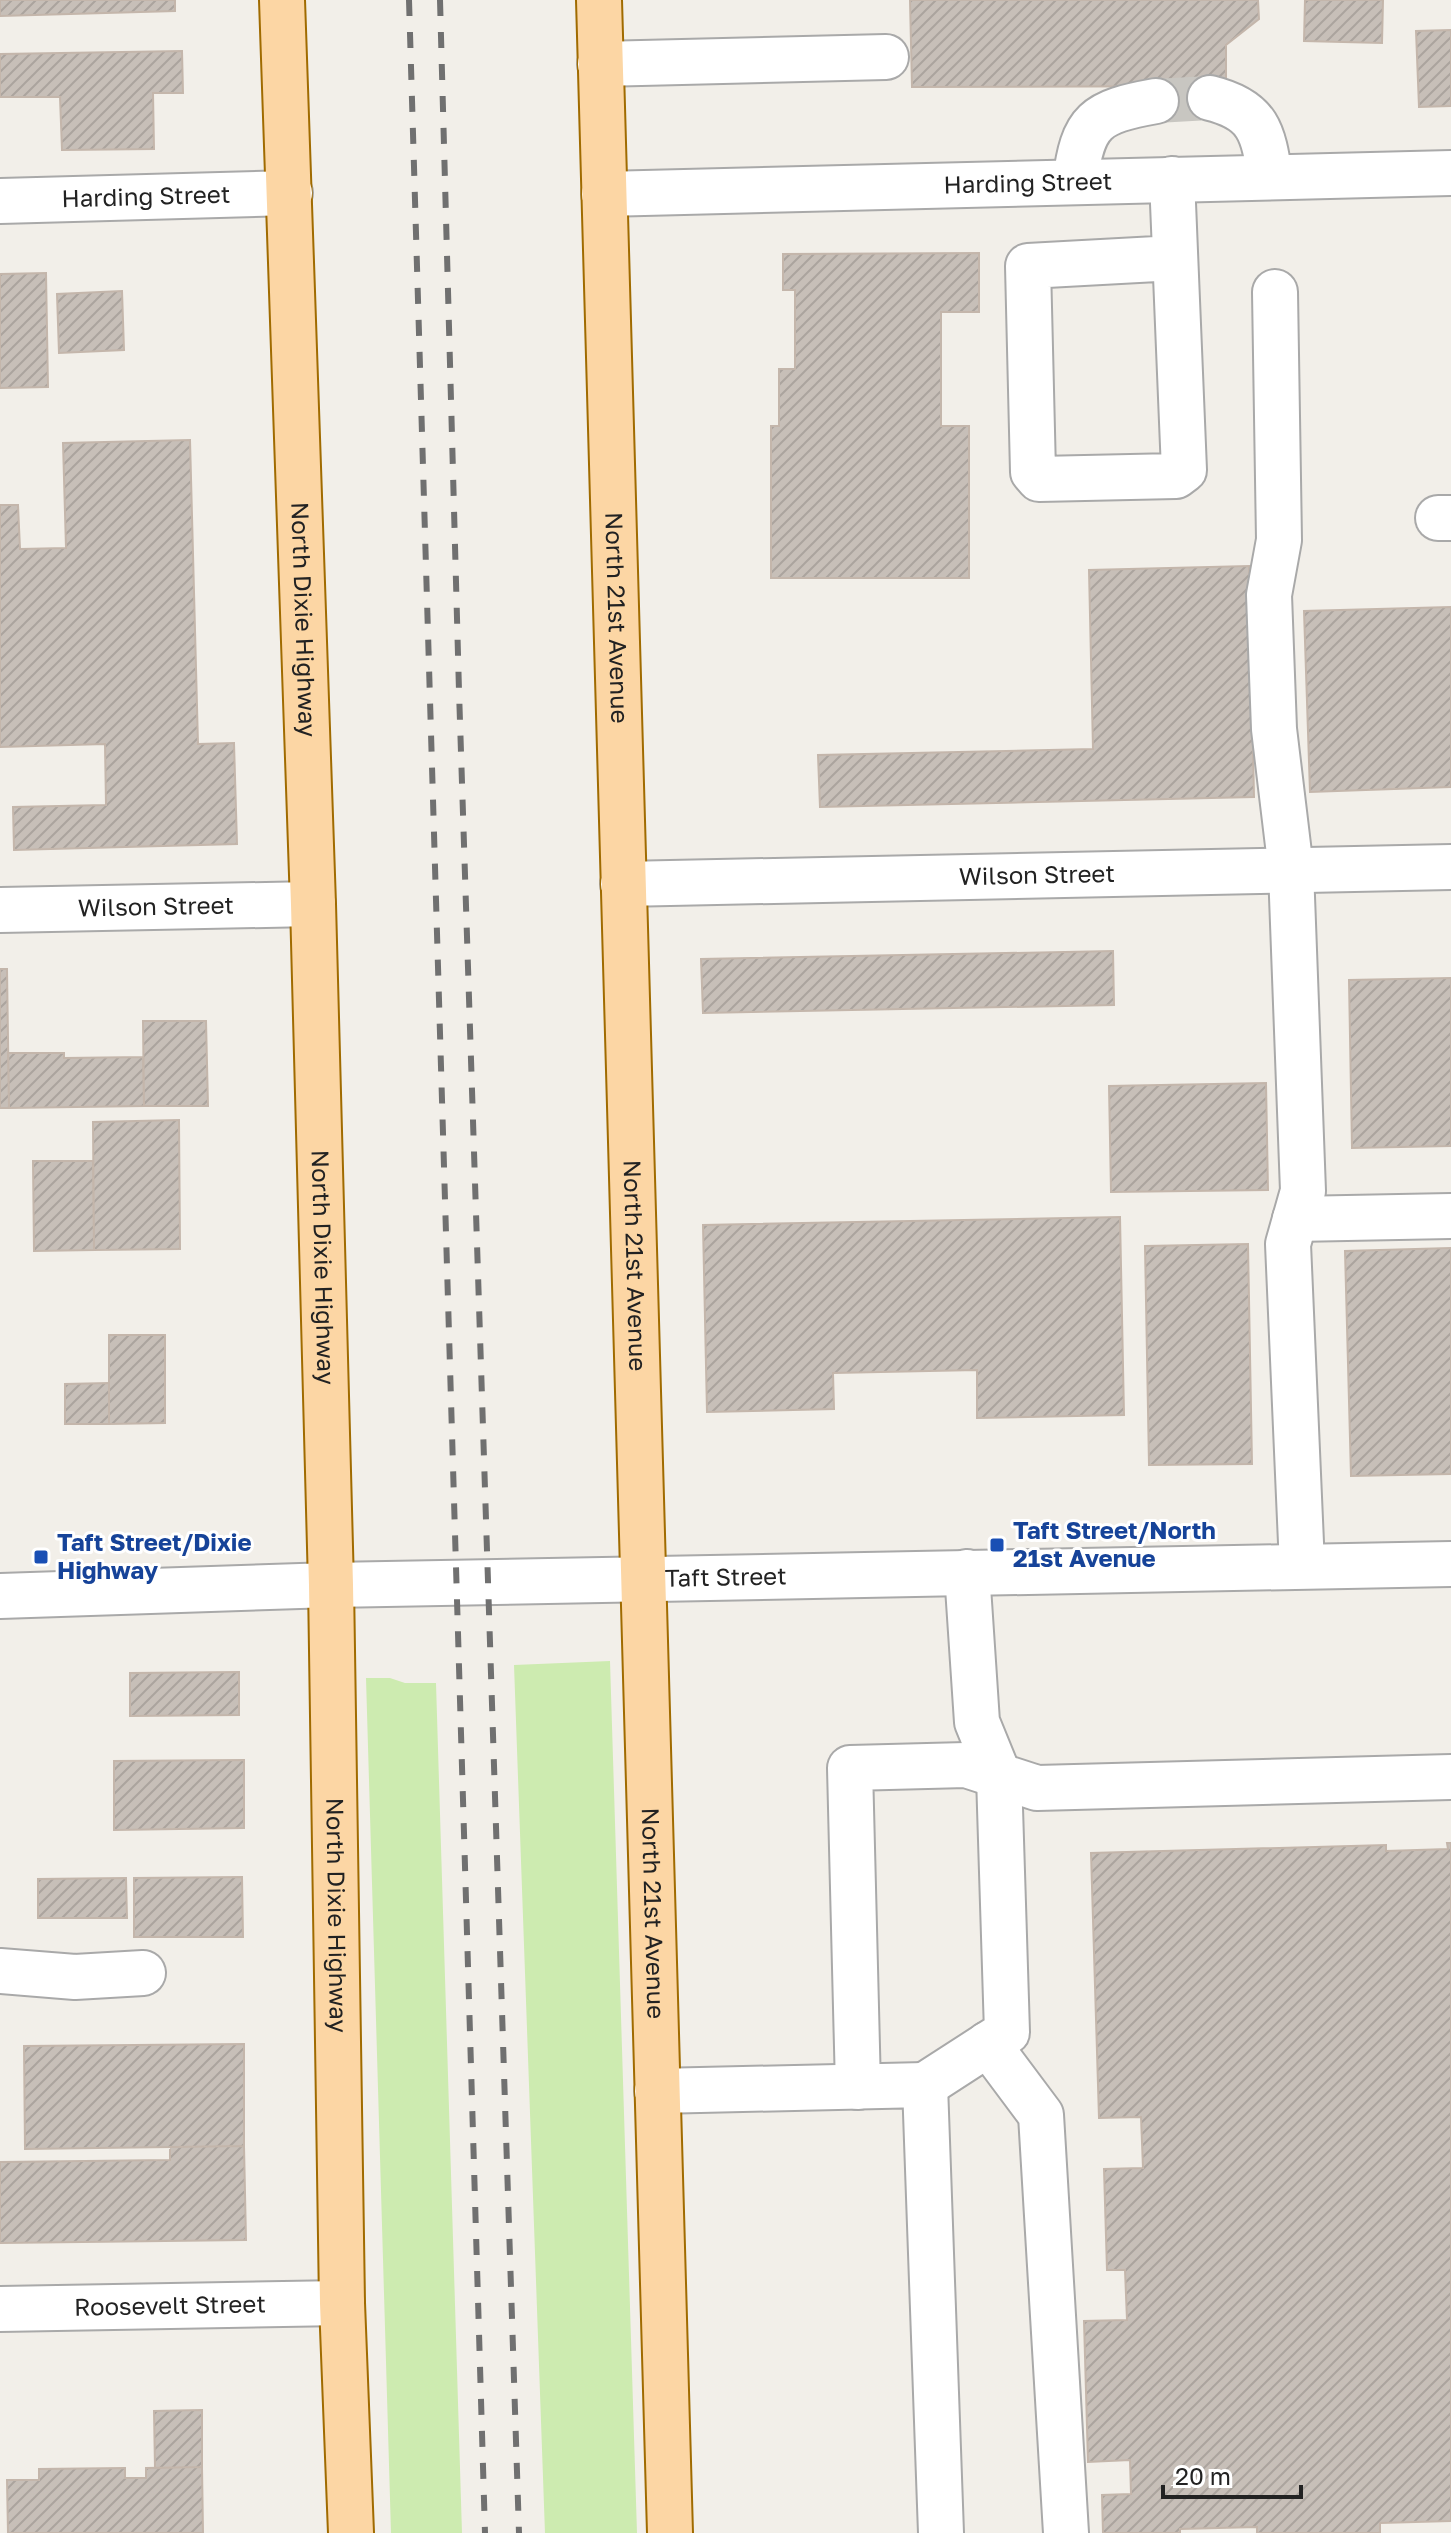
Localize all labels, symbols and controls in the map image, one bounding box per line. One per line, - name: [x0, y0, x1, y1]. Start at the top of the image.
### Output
- street label: Harding Street: [943, 165, 1113, 199]
- street label: Harding Street: [61, 179, 231, 212]
- street label: North Dixie Highway: [286, 502, 323, 738]
- street label: North 21st Avenue: [600, 512, 635, 724]
- street label: Wilson Street: [959, 858, 1115, 890]
- street label: Wilson Street: [78, 890, 234, 922]
- street label: North Dixie Highway: [307, 1149, 342, 1385]
- street label: North 21st Avenue: [619, 1159, 653, 1372]
- place label: Taft Street/North 21st Avenue: [1013, 1515, 1216, 1572]
- place label: Taft Street/Dixie Highway: [57, 1527, 252, 1584]
- marker: Taft Street/North 21st Avenue: [988, 1536, 1006, 1554]
- marker: Taft Street/Dixie Highway: [32, 1548, 50, 1566]
- street label: Taft Street: [664, 1560, 787, 1592]
- street label: North Dixie Highway: [321, 1797, 354, 2033]
- street label: North 21st Avenue: [637, 1807, 672, 2019]
- street label: Roosevelt Street: [74, 2288, 266, 2321]
- scale bar: [1163, 2449, 1301, 2499]
- text: 20 m: [1175, 2461, 1231, 2490]

